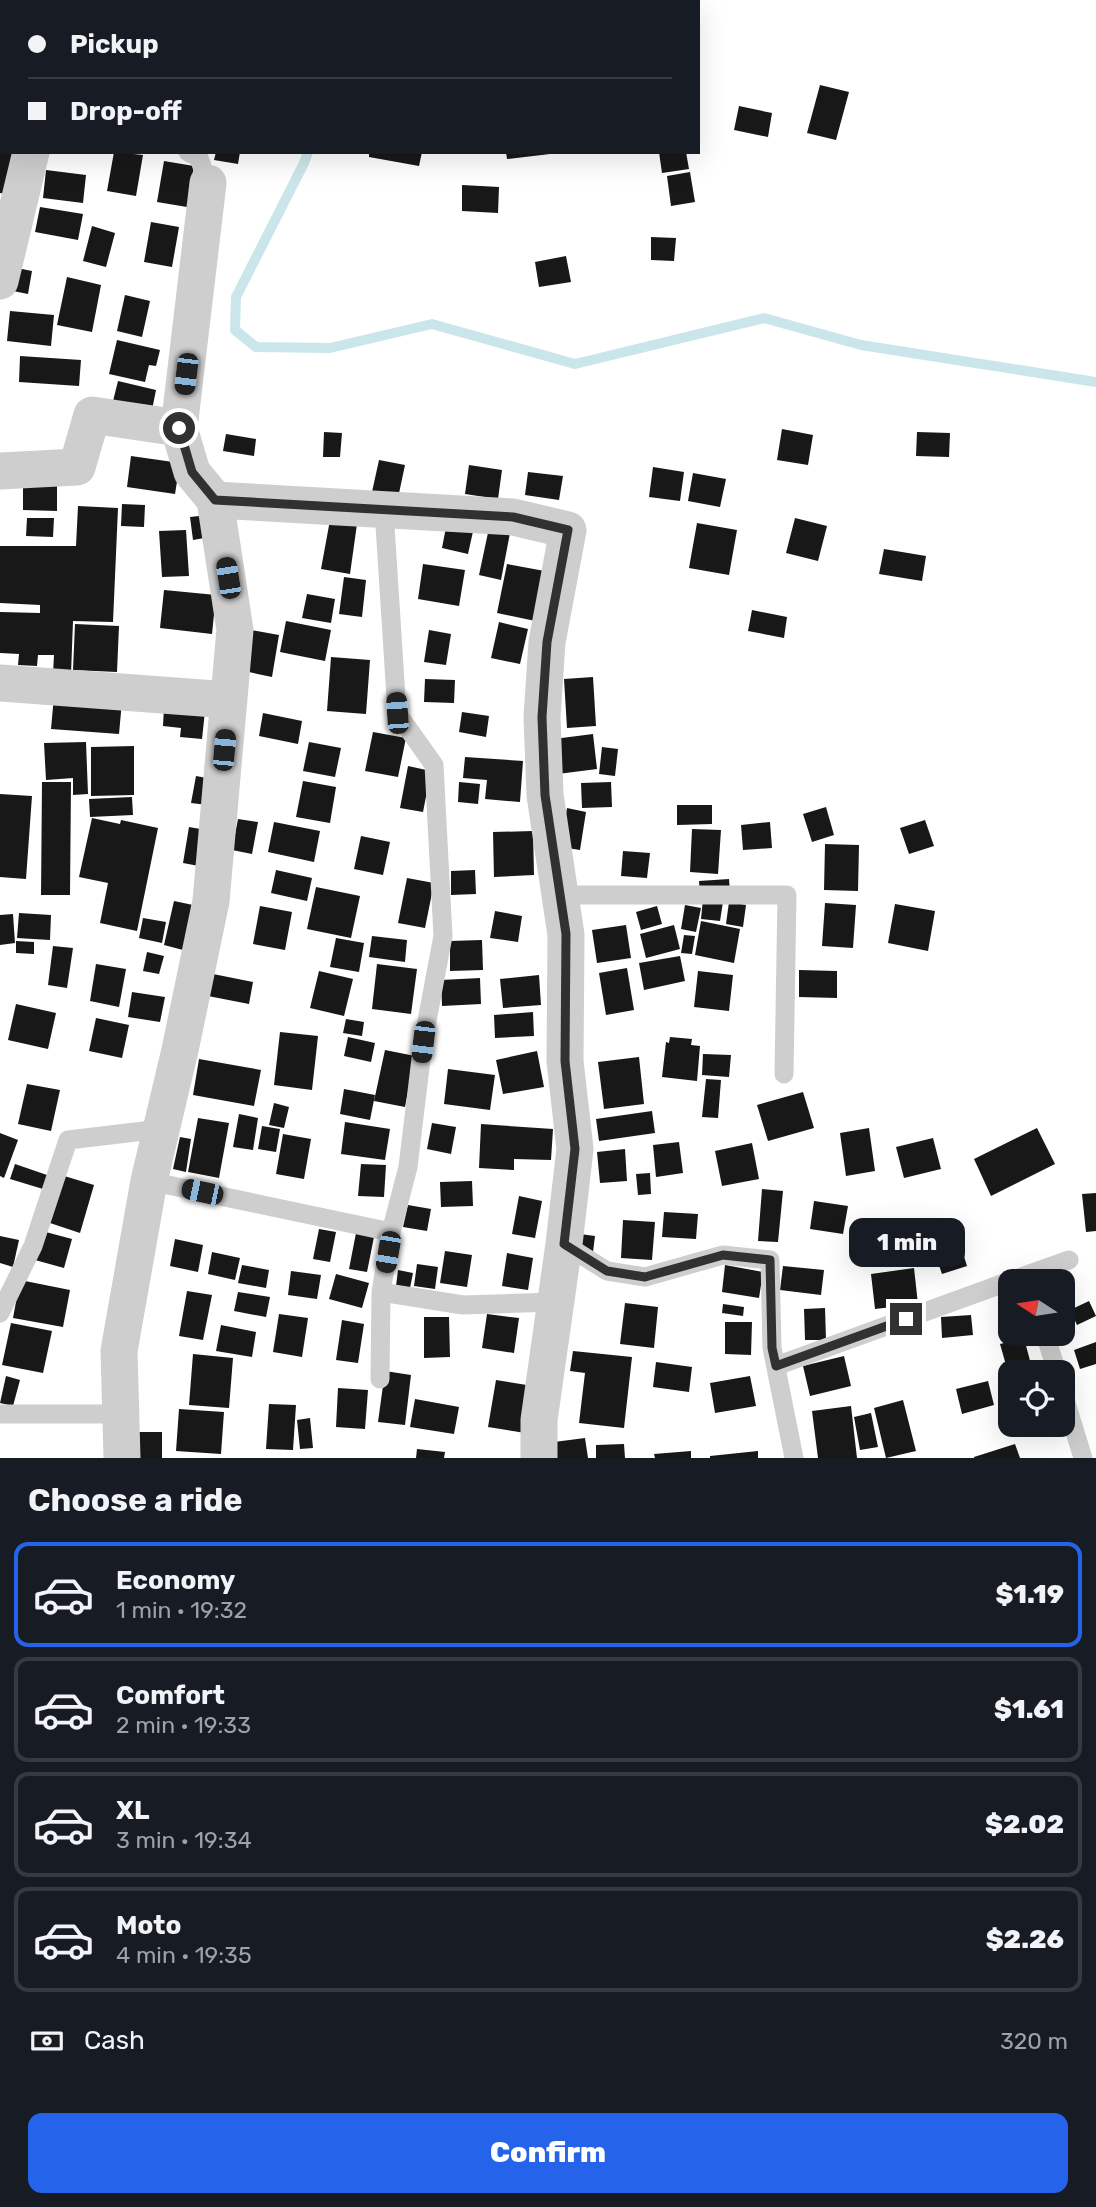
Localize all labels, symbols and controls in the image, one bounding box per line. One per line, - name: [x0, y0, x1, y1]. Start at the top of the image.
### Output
- text: Pickup: [70, 29, 159, 60]
- text: Drop-off: [70, 96, 182, 127]
- car: [174, 352, 199, 396]
- route start: [163, 412, 195, 444]
- car: [215, 556, 242, 600]
- car: [386, 691, 409, 735]
- car: [212, 728, 237, 772]
- car: [411, 1020, 436, 1064]
- car: [180, 1177, 225, 1207]
- callout: 1 min: [848, 1218, 964, 1266]
- text: 1 min: [877, 1228, 937, 1256]
- car: [375, 1229, 402, 1275]
- north arrow: [998, 1269, 1074, 1346]
- map controls: [998, 1269, 1075, 1437]
- route end: [890, 1303, 922, 1335]
- button: locate: [998, 1360, 1075, 1437]
- text: Choose a ride: [28, 1481, 242, 1519]
- icon: car: [32, 1563, 95, 1626]
- text: Economy: [116, 1565, 235, 1596]
- text: $1.19: [995, 1579, 1064, 1610]
- text: 1 min · 19:32: [116, 1596, 247, 1624]
- icon: car: [32, 1678, 95, 1741]
- text: Comfort: [116, 1680, 225, 1711]
- text: $1.61: [994, 1694, 1064, 1725]
- text: 2 min · 19:33: [116, 1711, 251, 1739]
- icon: car: [32, 1793, 95, 1856]
- text: XL: [116, 1795, 149, 1826]
- text: $2.02: [985, 1809, 1064, 1840]
- text: 3 min · 19:34: [116, 1826, 252, 1854]
- icon: car: [32, 1908, 95, 1971]
- text: Moto: [116, 1910, 181, 1941]
- text: $2.26: [986, 1924, 1064, 1955]
- text: 4 min · 19:35: [116, 1941, 252, 1969]
- icon: cash: [28, 2022, 66, 2060]
- text: Cash: [84, 2025, 145, 2056]
- text: 320 m: [1000, 2027, 1068, 2055]
- button: Confirm: [28, 2113, 1068, 2193]

